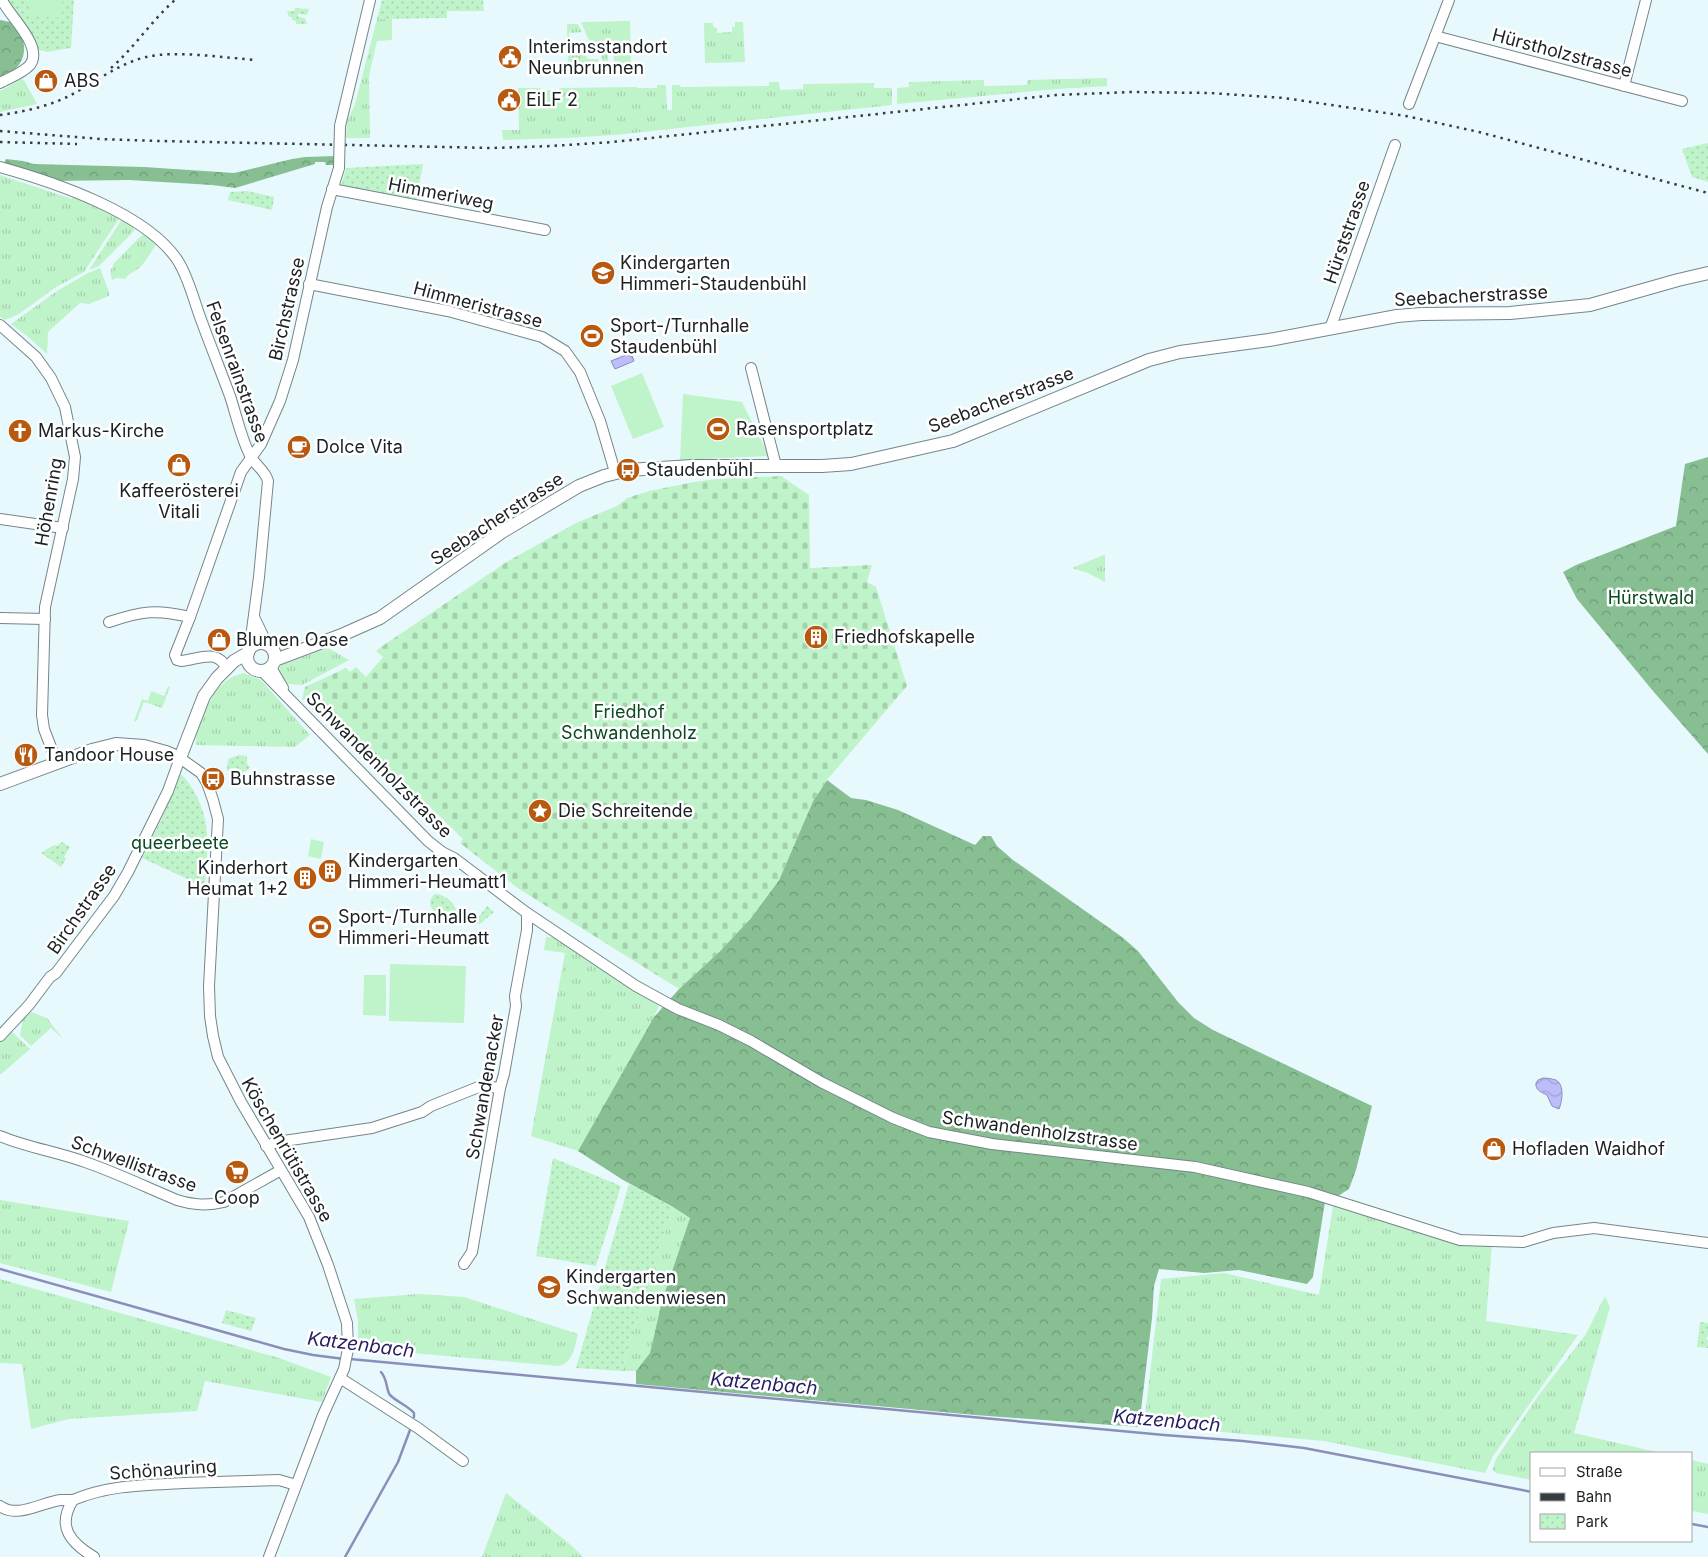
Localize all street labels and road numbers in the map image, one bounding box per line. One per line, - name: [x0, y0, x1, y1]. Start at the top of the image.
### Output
- street label: Hürstholzstrasse: [1490, 24, 1634, 81]
- street label: Himmeriweg: [387, 173, 496, 214]
- street label: Hürststrasse: [1319, 177, 1374, 286]
- street label: Birchstrasse: [264, 255, 309, 363]
- street label: Himmeristrasse: [411, 277, 545, 332]
- street label: Seebacherstrasse: [1394, 281, 1548, 310]
- street label: Felsenrainstrasse: [202, 298, 273, 445]
- street label: Seebacherstrasse: [925, 362, 1076, 437]
- street label: Höhenring: [30, 456, 67, 548]
- street label: Seebacherstrasse: [427, 468, 567, 569]
- street label: Schwandenholzstrasse: [302, 687, 457, 842]
- street label: Birchstrasse: [43, 860, 120, 958]
- street label: Schwandenacker: [461, 1012, 508, 1161]
- street label: Köschenrütistrasse: [238, 1074, 337, 1226]
- street label: Schwandenholzstrasse: [941, 1106, 1139, 1155]
- street label: Schwellistrasse: [68, 1131, 200, 1196]
- street label: Schönauring: [108, 1455, 217, 1484]

